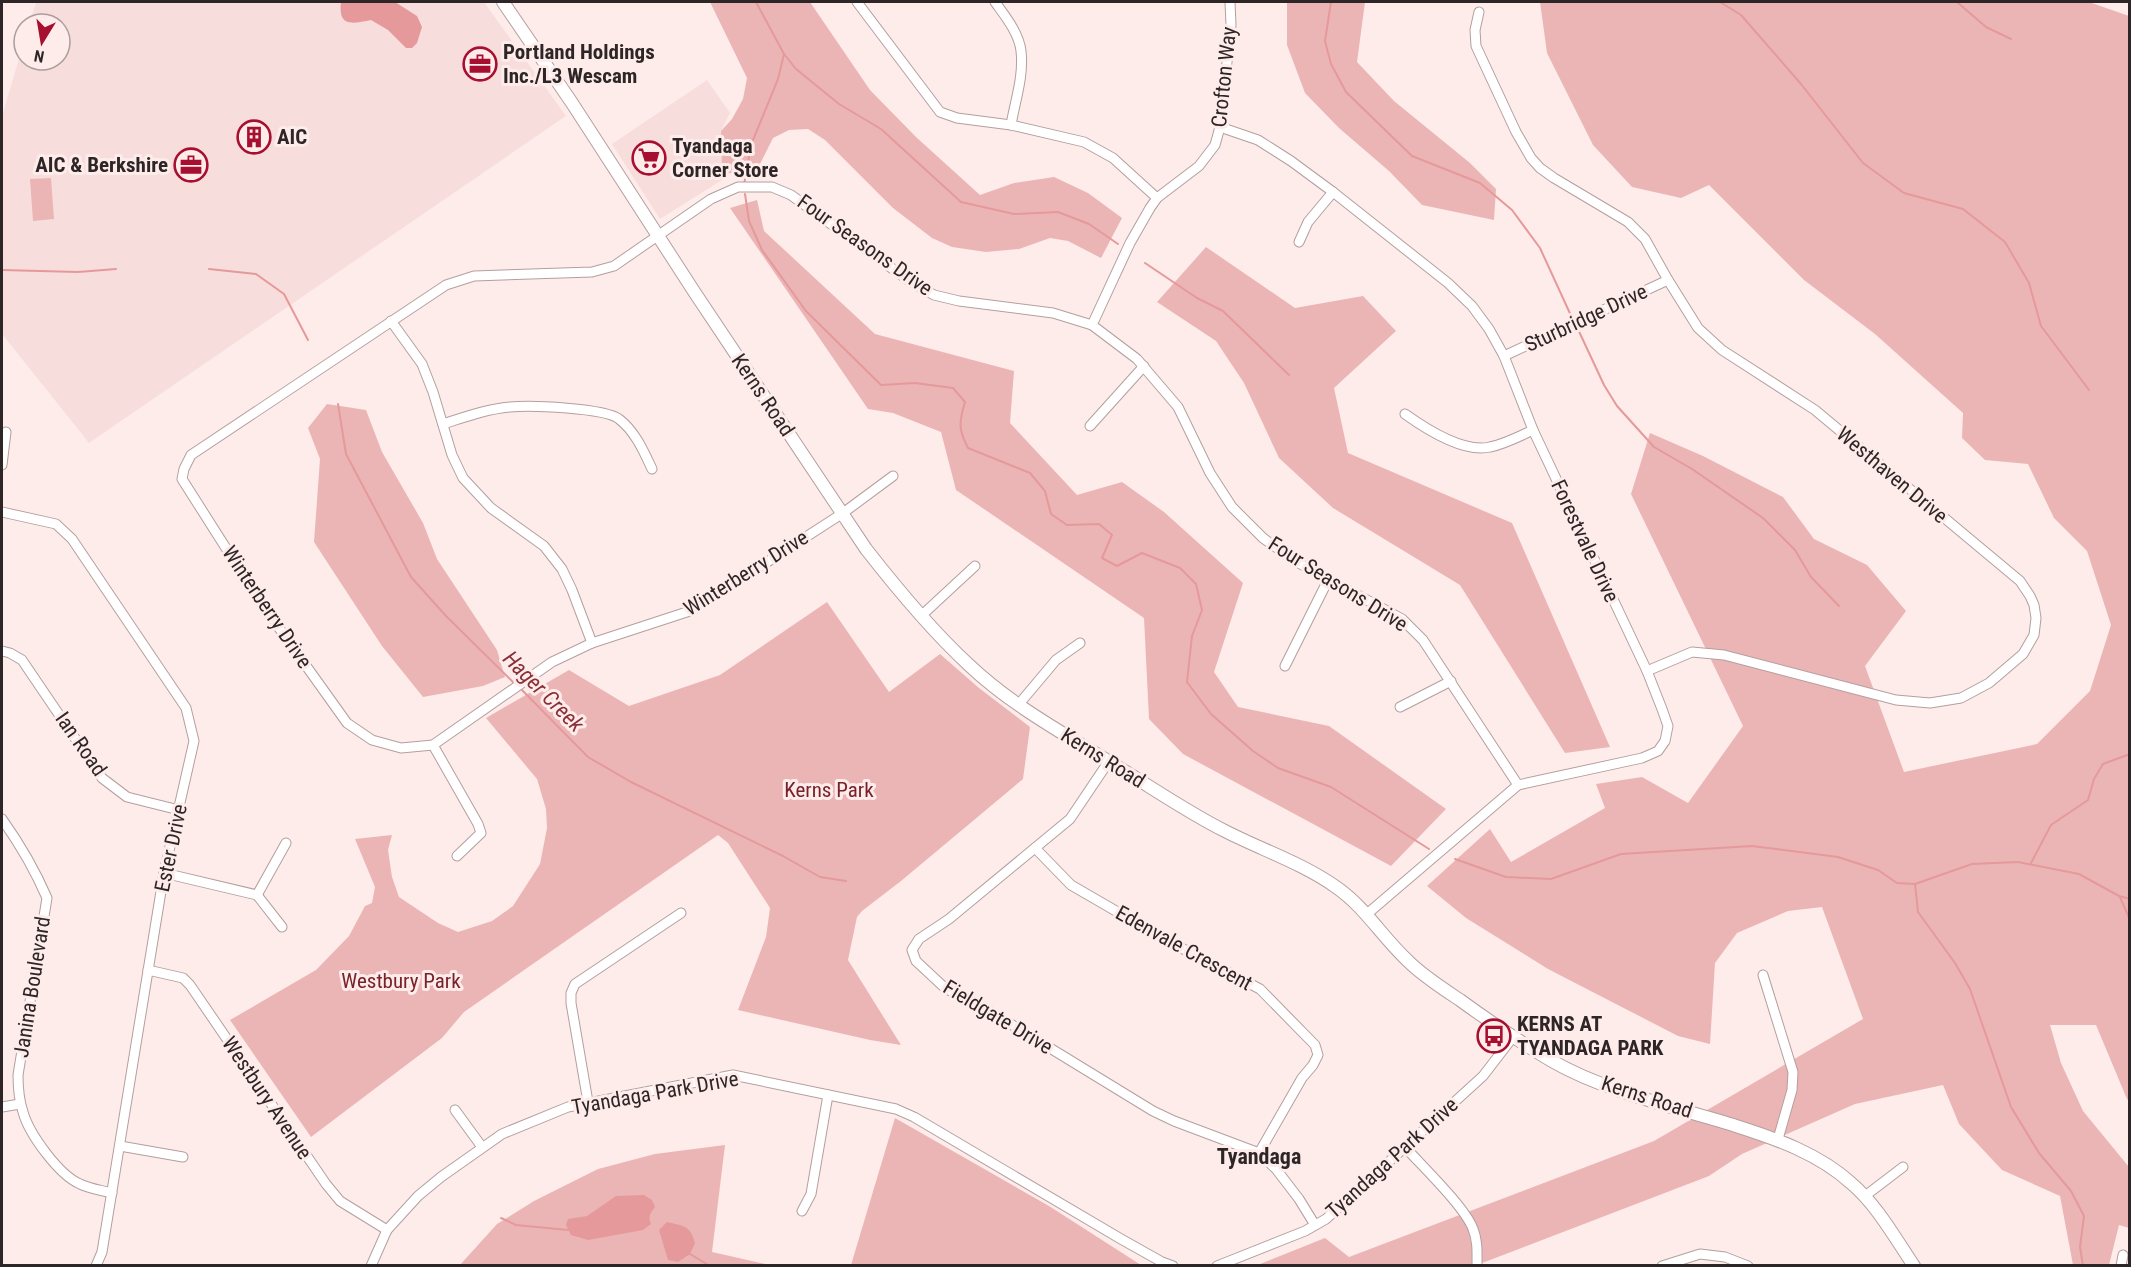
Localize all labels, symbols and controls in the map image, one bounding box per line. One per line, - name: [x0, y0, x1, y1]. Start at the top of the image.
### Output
- north arrow: [12, 12, 72, 72]
- street label: Crofton Way: [1207, 25, 1241, 129]
- place label: Portland Holdings Inc./L3 Wescam: [503, 40, 655, 88]
- text: N: [33, 46, 46, 66]
- office icon: Portland Holdings Inc./L3 Wescam: [462, 46, 498, 82]
- building icon: AIC: [236, 119, 272, 155]
- place label: AIC: [277, 125, 307, 149]
- place label: Tyandaga Corner Store: [672, 134, 778, 182]
- supermarket icon: Tyandaga Corner Store: [631, 140, 667, 176]
- office icon: AIC & Berkshire: [173, 147, 209, 183]
- place label: AIC & Berkshire: [35, 153, 168, 177]
- street label: Four Seasons Drive: [793, 190, 937, 301]
- street label: Sturbridge Drive: [1521, 279, 1651, 357]
- street label: Kerns Road: [727, 349, 799, 441]
- street label: Westhaven Drive: [1832, 422, 1952, 528]
- street label: Forestvale Drive: [1546, 476, 1624, 606]
- street label: Winterberry Drive: [679, 525, 813, 621]
- street label: Four Seasons Drive: [1264, 532, 1412, 636]
- street label: Winterberry Drive: [217, 541, 317, 673]
- water label: Hager Creek: [498, 646, 589, 737]
- street label: Ian Road: [50, 707, 112, 781]
- street label: Kerns Road: [1057, 723, 1149, 793]
- park label: Kerns Park: [784, 778, 874, 802]
- street label: Ester Drive: [150, 802, 192, 894]
- street label: Edenvale Crescent: [1111, 901, 1257, 995]
- street label: Janina Boulevard: [9, 915, 55, 1059]
- park label: Westbury Park: [341, 969, 461, 993]
- street label: Fieldgate Drive: [939, 975, 1057, 1059]
- place label: KERNS AT TYANDAGA PARK: [1517, 1012, 1664, 1060]
- bus stop icon: KERNS AT TYANDAGA PARK: [1476, 1018, 1512, 1054]
- street label: Westbury Avenue: [217, 1032, 317, 1164]
- street label: Tyandaga Park Drive: [570, 1066, 740, 1119]
- street label: Kerns Road: [1599, 1071, 1695, 1123]
- street label: Tyandaga Park Drive: [1321, 1092, 1463, 1223]
- district label: Tyandaga: [1217, 1144, 1301, 1169]

